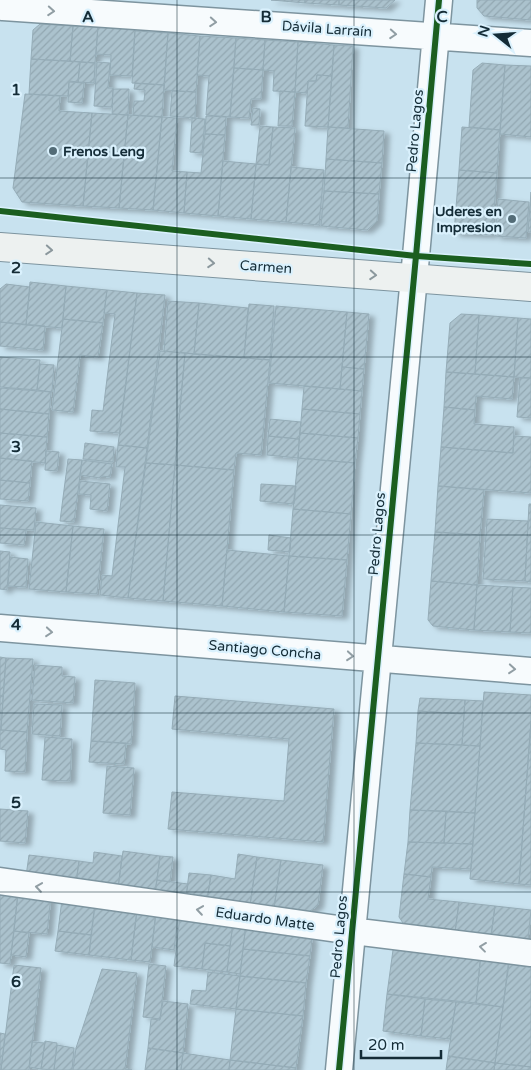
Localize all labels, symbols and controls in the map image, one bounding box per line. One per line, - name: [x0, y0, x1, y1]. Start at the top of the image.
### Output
- one-way arrow: [48, 5, 56, 16]
- text: A: [82, 7, 94, 27]
- text: B: [260, 7, 272, 27]
- text: C: [436, 7, 448, 27]
- north arrow: [471, 10, 521, 60]
- one-way arrow: [210, 16, 218, 27]
- street label: Dávila Larraín: [281, 17, 373, 41]
- text: N: [474, 23, 494, 39]
- one-way arrow: [389, 28, 397, 39]
- text: 1: [11, 80, 21, 100]
- street label: Pedro Lagos: [403, 89, 427, 173]
- place label: Frenos Leng: [63, 143, 145, 160]
- marker: Frenos Leng: [47, 145, 59, 157]
- place label: Uderes en Impresion: [435, 203, 502, 236]
- marker: Uderes en Impresion: [506, 213, 518, 225]
- one-way arrow: [45, 245, 53, 256]
- one-way arrow: [207, 257, 215, 268]
- street label: Carmen: [239, 257, 293, 277]
- text: 2: [11, 258, 21, 278]
- one-way arrow: [369, 269, 377, 280]
- text: 3: [11, 437, 21, 457]
- street label: Pedro Lagos: [365, 492, 389, 576]
- text: 4: [11, 615, 21, 635]
- one-way arrow: [45, 626, 53, 637]
- street label: Santiago Concha: [208, 637, 322, 663]
- one-way arrow: [346, 651, 354, 662]
- one-way arrow: [508, 664, 516, 675]
- text: 5: [11, 793, 21, 813]
- one-way arrow: [35, 882, 43, 893]
- street label: Pedro Lagos: [327, 895, 351, 979]
- street label: Eduardo Matte: [214, 904, 316, 934]
- one-way arrow: [196, 905, 204, 916]
- one-way arrow: [478, 942, 486, 953]
- text: 6: [11, 972, 21, 992]
- scale bar: [361, 1028, 441, 1060]
- text: 20 m: [368, 1036, 405, 1054]

